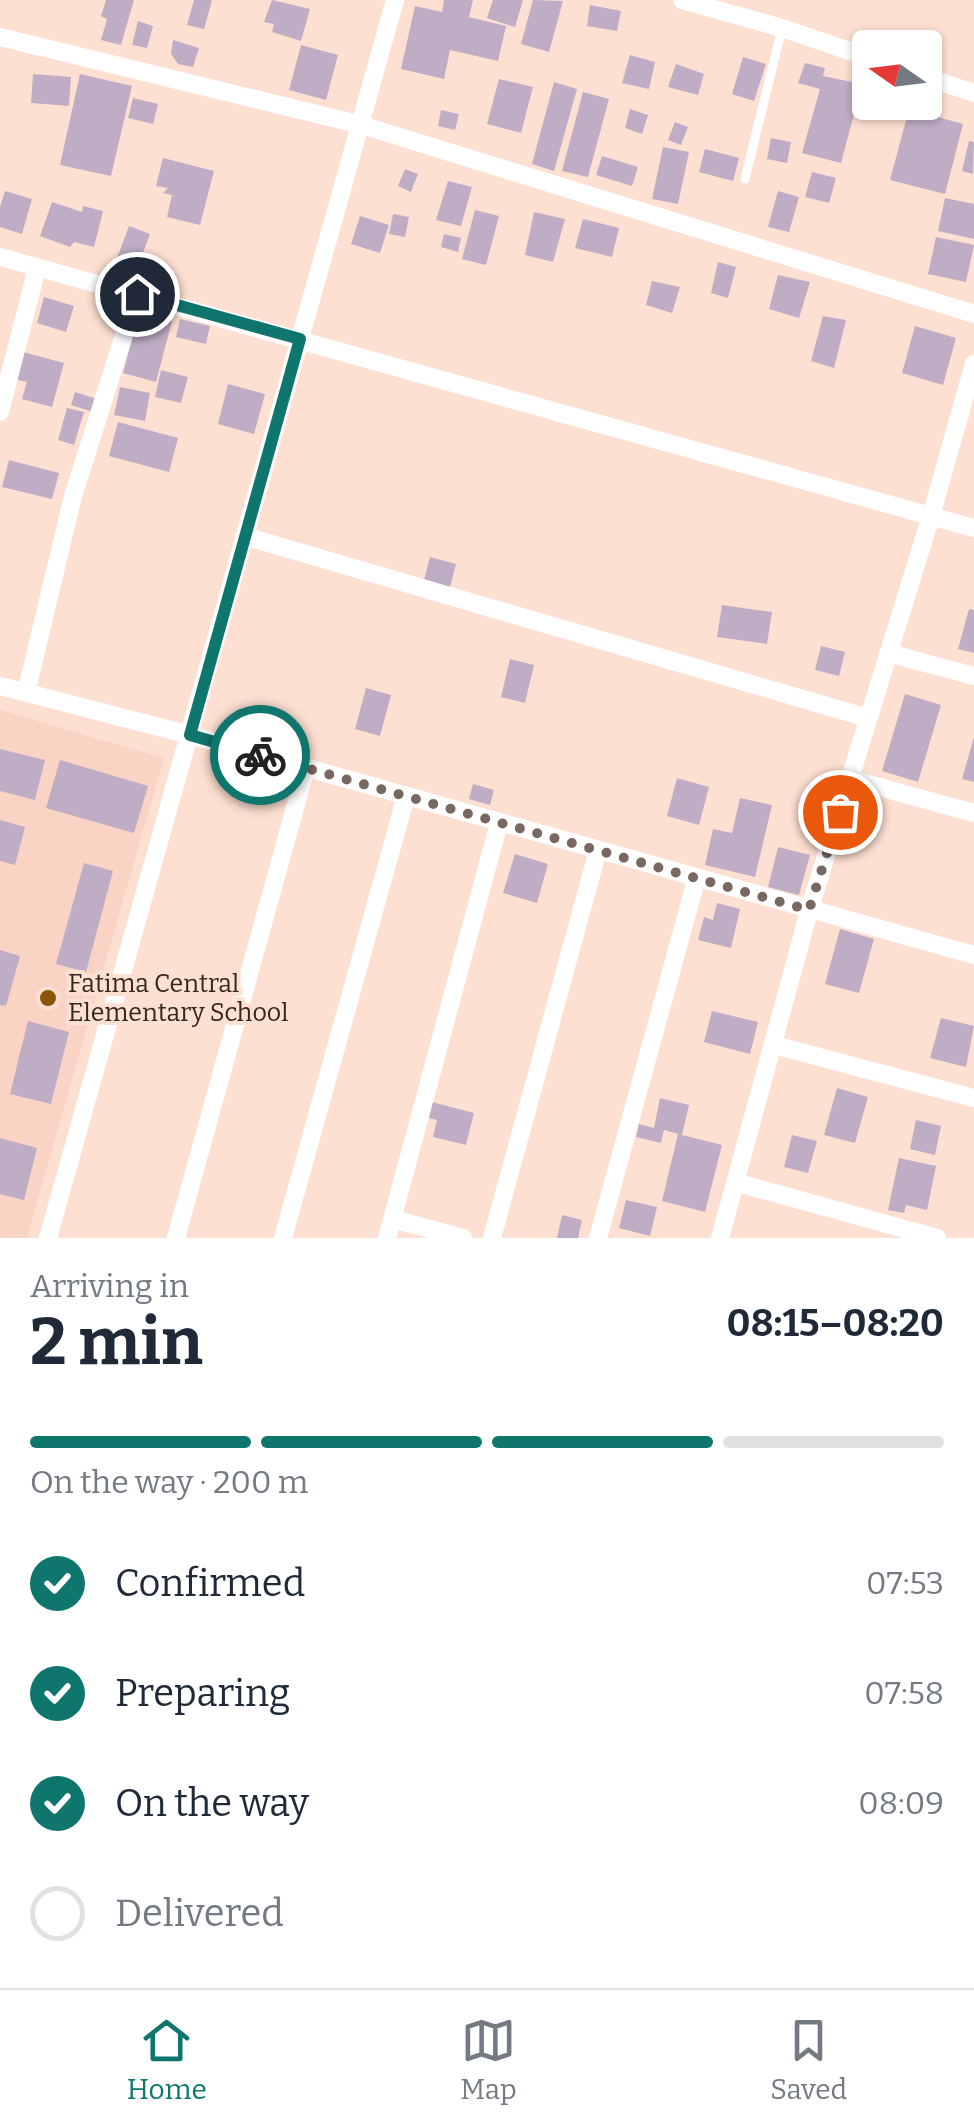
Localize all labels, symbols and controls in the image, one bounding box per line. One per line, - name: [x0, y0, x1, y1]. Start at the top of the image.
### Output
- north arrow: [852, 30, 942, 120]
- map controls: [852, 30, 942, 120]
- pin: [95, 252, 180, 337]
- icon: home: [110, 267, 165, 322]
- courier: [210, 705, 310, 805]
- icon: bike: [233, 728, 288, 783]
- pin: [798, 770, 883, 855]
- icon: bag: [813, 785, 868, 840]
- place label: Fatima Central Elementary School: [68, 969, 288, 1028]
- marker: Fatima Central Elementary School: [37, 987, 59, 1009]
- text: Arriving in: [30, 1267, 189, 1305]
- text: 08:15–08:20: [727, 1300, 944, 1346]
- text: 2 min: [30, 1303, 203, 1381]
- text: On the way · 200 m: [30, 1463, 308, 1501]
- icon: check: [30, 1556, 85, 1611]
- text: Confirmed: [115, 1560, 305, 1606]
- text: 07:53: [866, 1564, 944, 1602]
- icon: check: [30, 1666, 85, 1721]
- text: Preparing: [115, 1670, 290, 1716]
- text: 07:58: [864, 1674, 944, 1712]
- icon: check: [30, 1776, 85, 1831]
- text: On the way: [115, 1780, 309, 1826]
- text: 08:09: [858, 1784, 944, 1822]
- text: Delivered: [115, 1890, 284, 1936]
- tab: Home: [127, 2013, 207, 2106]
- tab: Map: [460, 2013, 517, 2106]
- tab: Saved: [770, 2013, 847, 2106]

